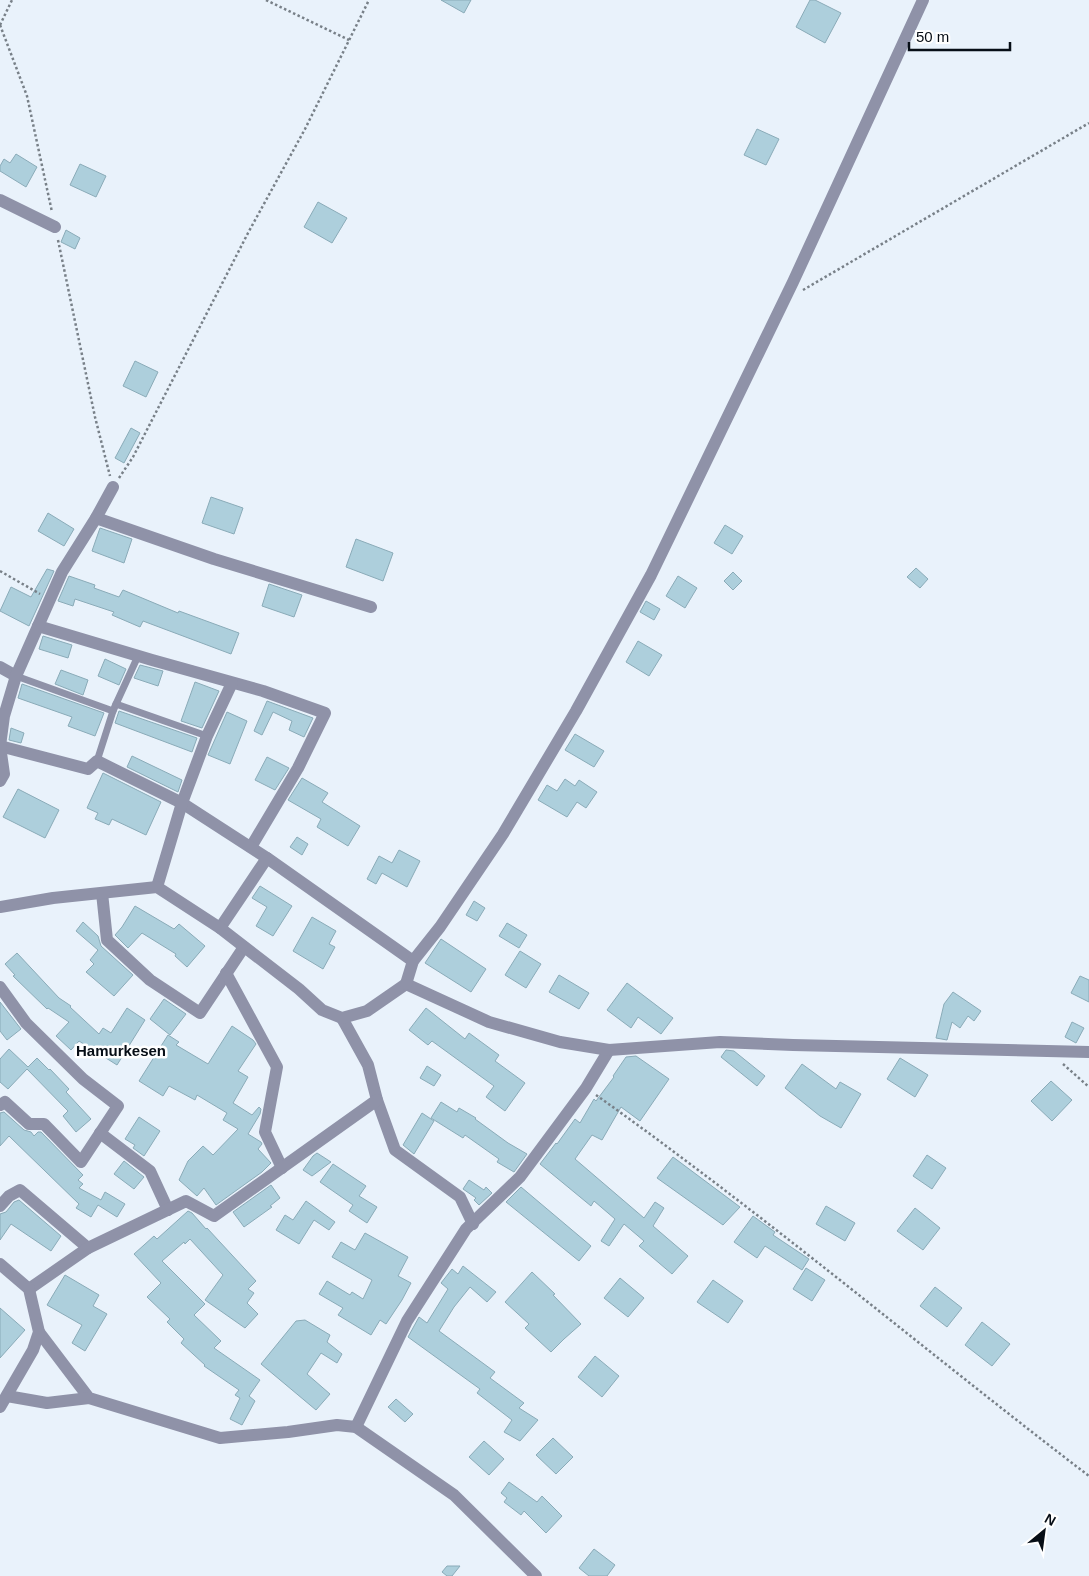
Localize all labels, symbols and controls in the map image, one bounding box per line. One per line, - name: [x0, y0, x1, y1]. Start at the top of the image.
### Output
- scale bar: [909, 20, 1010, 52]
- text: 50 m: [916, 28, 949, 45]
- district label: Hamurkesen: [76, 1042, 166, 1059]
- north arrow: [1019, 1506, 1069, 1556]
- text: N: [1042, 1510, 1059, 1529]

